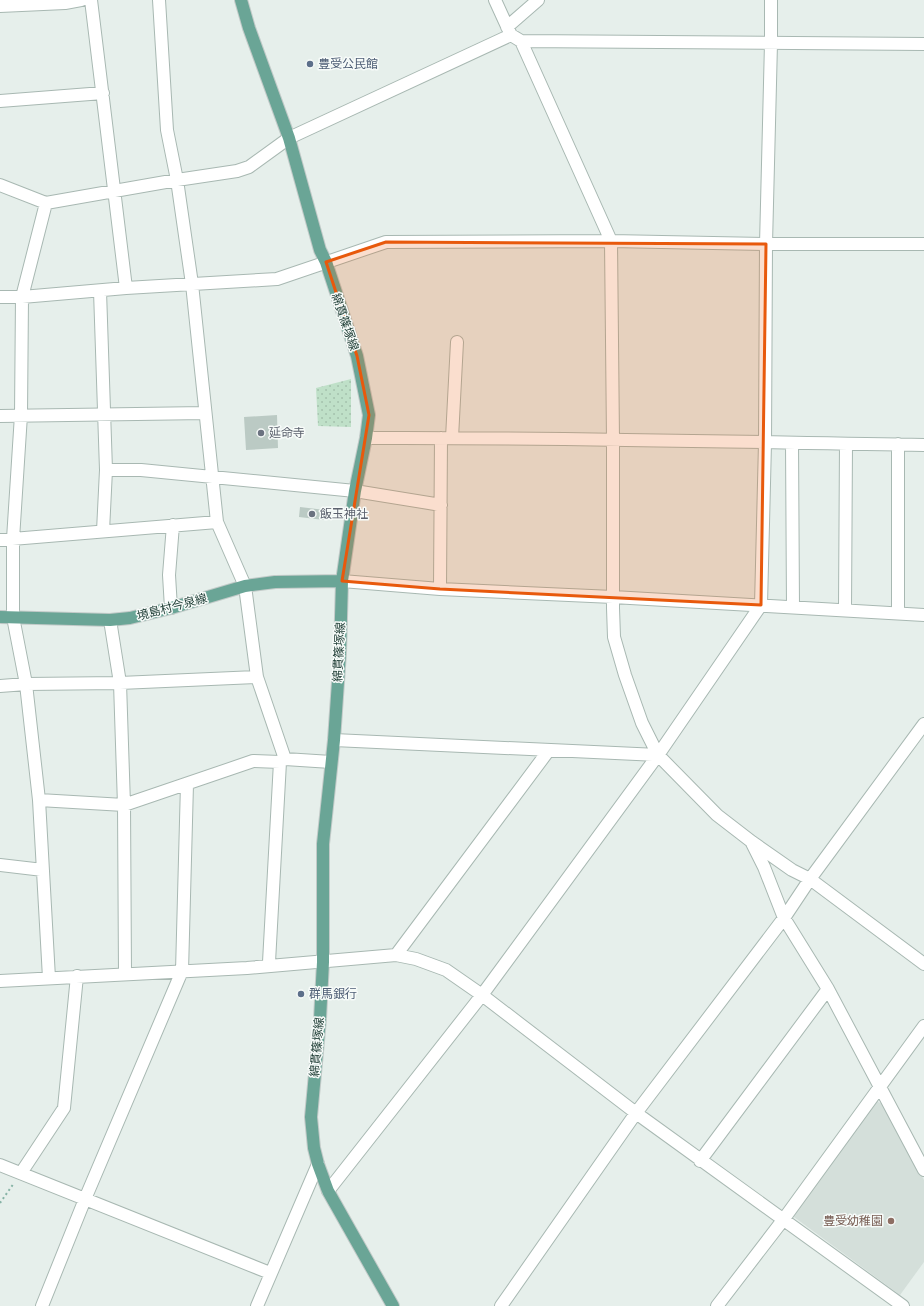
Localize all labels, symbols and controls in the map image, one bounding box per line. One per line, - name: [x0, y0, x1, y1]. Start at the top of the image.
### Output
- place label: 豊受公民館: [318, 57, 378, 72]
- marker: 豊受公民館: [305, 59, 315, 69]
- street label: 綿貫篠塚線: [328, 291, 361, 353]
- place label: 延命寺: [269, 426, 305, 441]
- marker: 延命寺: [256, 428, 266, 438]
- place label: 飯玉神社: [320, 507, 368, 522]
- marker: 飯玉神社: [307, 509, 317, 519]
- street label: 境島村今泉線: [135, 591, 209, 624]
- street label: 綿貫篠塚線: [330, 622, 349, 682]
- place label: 群馬銀行: [309, 987, 357, 1002]
- marker: 群馬銀行: [296, 989, 306, 999]
- street label: 綿貫篠塚線: [307, 1016, 328, 1078]
- place label: 豊受幼稚園: [823, 1214, 883, 1229]
- marker: 豊受幼稚園: [886, 1216, 896, 1226]

